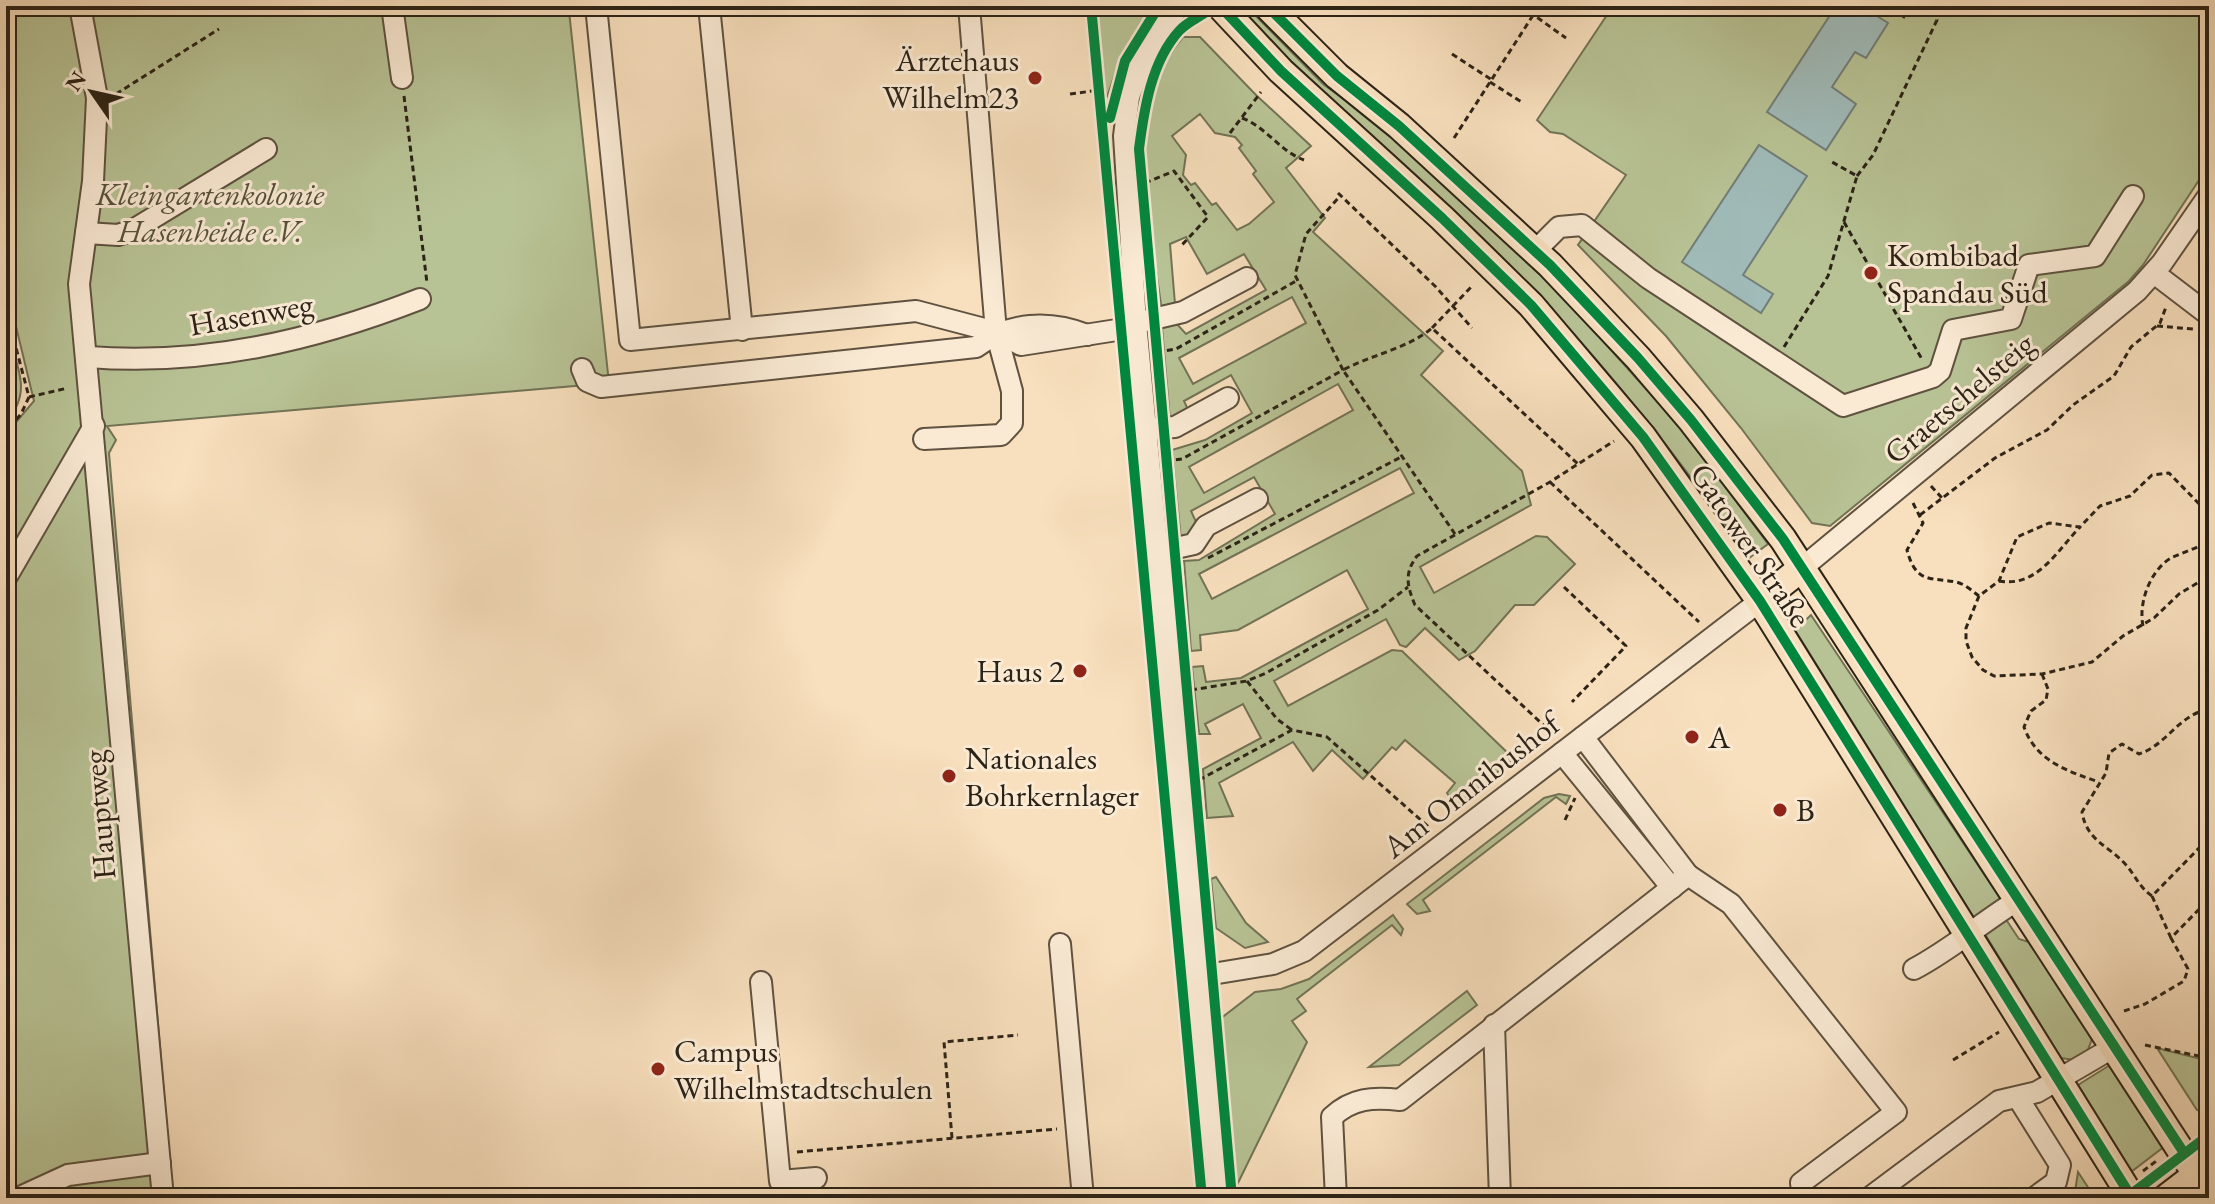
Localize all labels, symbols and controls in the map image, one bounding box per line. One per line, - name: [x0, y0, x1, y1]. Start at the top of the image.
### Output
- place label: Ärztehaus Wilhelm23: [883, 39, 1019, 118]
- north arrow: [52, 52, 132, 132]
- text: N: [59, 65, 93, 97]
- marker: Ärztehaus Wilhelm23: [1026, 69, 1044, 87]
- park label: Kleingartenkolonie Hasenheide e.V.: [95, 173, 325, 252]
- place label: Kombibad Spandau Süd: [1887, 234, 2048, 313]
- marker: Kombibad Spandau Süd: [1862, 264, 1880, 282]
- street label: Hasenweg: [186, 282, 317, 346]
- street label: Graetschelsteig: [1875, 322, 2044, 473]
- street label: Gatower Straße: [1681, 455, 1821, 635]
- place label: Haus 2: [976, 650, 1065, 692]
- marker: Haus 2: [1071, 662, 1089, 680]
- street label: Am Omnibushof: [1373, 700, 1571, 868]
- place label: A: [1707, 716, 1731, 758]
- marker: A: [1683, 728, 1701, 746]
- place label: Nationales Bohrkernlager: [965, 737, 1139, 816]
- street label: Hauptweg: [72, 747, 126, 881]
- marker: Nationales Bohrkernlager: [940, 767, 958, 785]
- place label: B: [1796, 789, 1815, 831]
- marker: B: [1771, 801, 1789, 819]
- place label: Campus Wilhelmstadtschulen: [674, 1030, 933, 1109]
- marker: Campus Wilhelmstadtschulen: [649, 1060, 667, 1078]

